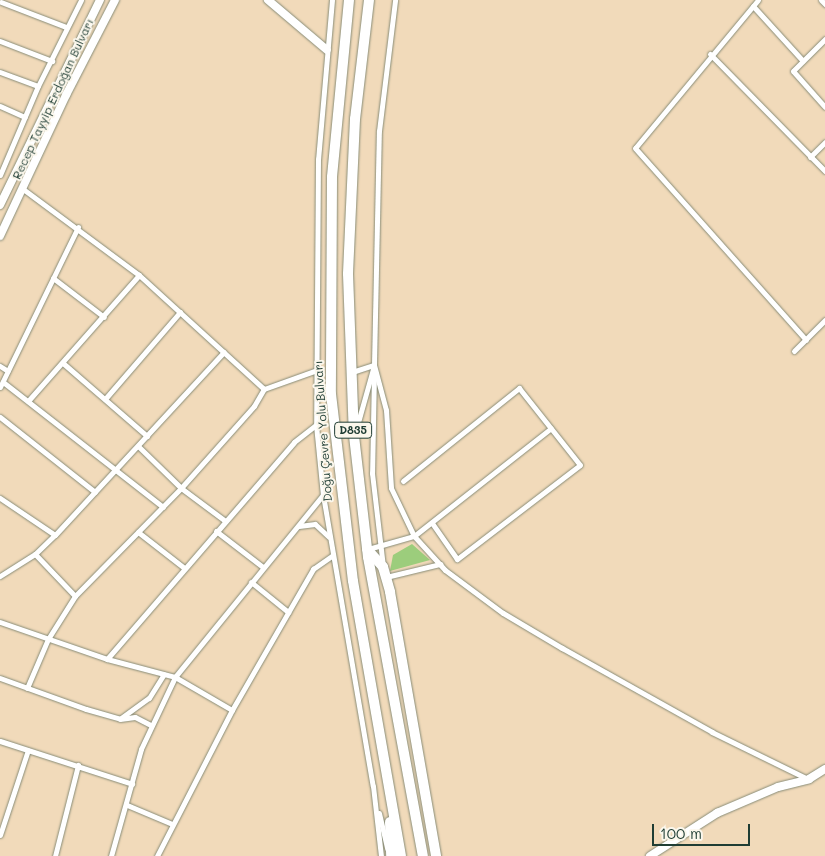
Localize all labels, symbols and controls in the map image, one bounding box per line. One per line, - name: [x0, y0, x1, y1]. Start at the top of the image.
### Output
- street label: Recep Tayyip Erdoğan Bulvarı: [9, 16, 97, 182]
- street label: Doğu Çevre Yolu Bulvarı: [311, 360, 335, 502]
- road number: D835: [333, 422, 373, 438]
- scale bar: [655, 814, 752, 846]
- text: 100 m: [660, 823, 702, 843]

